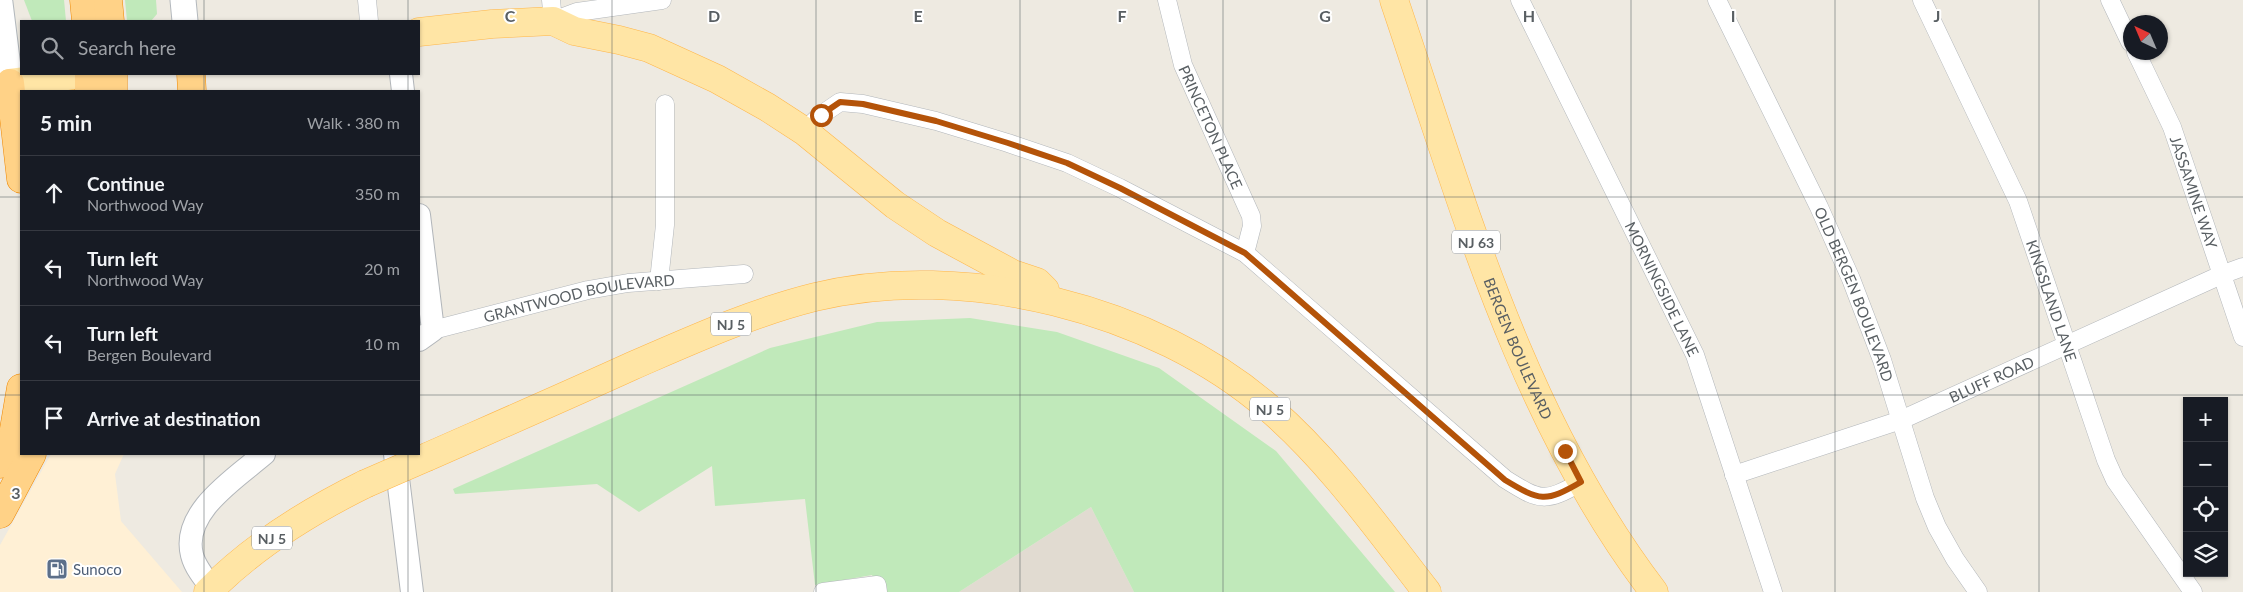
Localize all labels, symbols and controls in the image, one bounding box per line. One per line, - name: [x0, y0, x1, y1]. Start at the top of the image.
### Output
- text: C: [505, 6, 516, 25]
- text: D: [708, 6, 720, 25]
- text: E: [913, 6, 923, 25]
- text: F: [1117, 6, 1127, 25]
- text: G: [1319, 6, 1331, 25]
- text: H: [1523, 6, 1535, 25]
- text: I: [1731, 6, 1735, 25]
- text: J: [1934, 6, 1940, 25]
- north arrow: [2123, 15, 2168, 60]
- search box: [20, 20, 420, 75]
- icon: search: [38, 34, 66, 62]
- text: Search here: [78, 36, 176, 59]
- street label: PRINCETON PLACE: [1175, 62, 1247, 192]
- route start: [810, 104, 833, 127]
- text: 5 min: [40, 110, 92, 135]
- text: Walk · 380 m: [307, 113, 400, 132]
- street label: JASSAMINE WAY: [2167, 133, 2222, 251]
- text: Continue: [87, 172, 165, 195]
- icon: ahead: [40, 179, 68, 207]
- text: 350 m: [355, 184, 400, 203]
- text: Northwood Way: [87, 195, 204, 214]
- street label: OLD BERGEN BOULEVARD: [1811, 204, 1897, 384]
- street label: MORNINGSIDE LANE: [1622, 219, 1703, 359]
- road number: NJ 63: [1452, 230, 1500, 253]
- street label: KINGSLAND LANE: [2023, 238, 2081, 364]
- text: Turn left: [87, 247, 158, 270]
- icon: left: [40, 254, 68, 282]
- text: 20 m: [364, 259, 400, 278]
- text: Northwood Way: [87, 270, 204, 289]
- street label: GRANTWOOD BOULEVARD: [482, 270, 675, 326]
- street label: BERGEN BOULEVARD: [1480, 275, 1556, 422]
- road number: NJ 5: [711, 312, 751, 336]
- text: Turn left: [87, 322, 158, 345]
- icon: left: [40, 329, 68, 357]
- text: 10 m: [364, 334, 400, 353]
- text: Bergen Boulevard: [87, 345, 212, 364]
- street label: BLUFF ROAD: [1946, 352, 2037, 406]
- map controls: [2183, 397, 2228, 577]
- button: +: [2183, 397, 2228, 442]
- road number: NJ 5: [1250, 398, 1290, 420]
- icon: arrive: [40, 404, 68, 432]
- text: Arrive at destination: [87, 407, 260, 430]
- route end: [1554, 440, 1577, 463]
- button: −: [2183, 442, 2228, 487]
- text: 3: [11, 483, 21, 502]
- button: locate: [2183, 487, 2228, 532]
- road number: NJ 5: [252, 526, 292, 550]
- button: layers: [2183, 532, 2228, 577]
- fuel station icon: Sunoco: [45, 557, 69, 581]
- place label: Sunoco: [73, 560, 122, 578]

